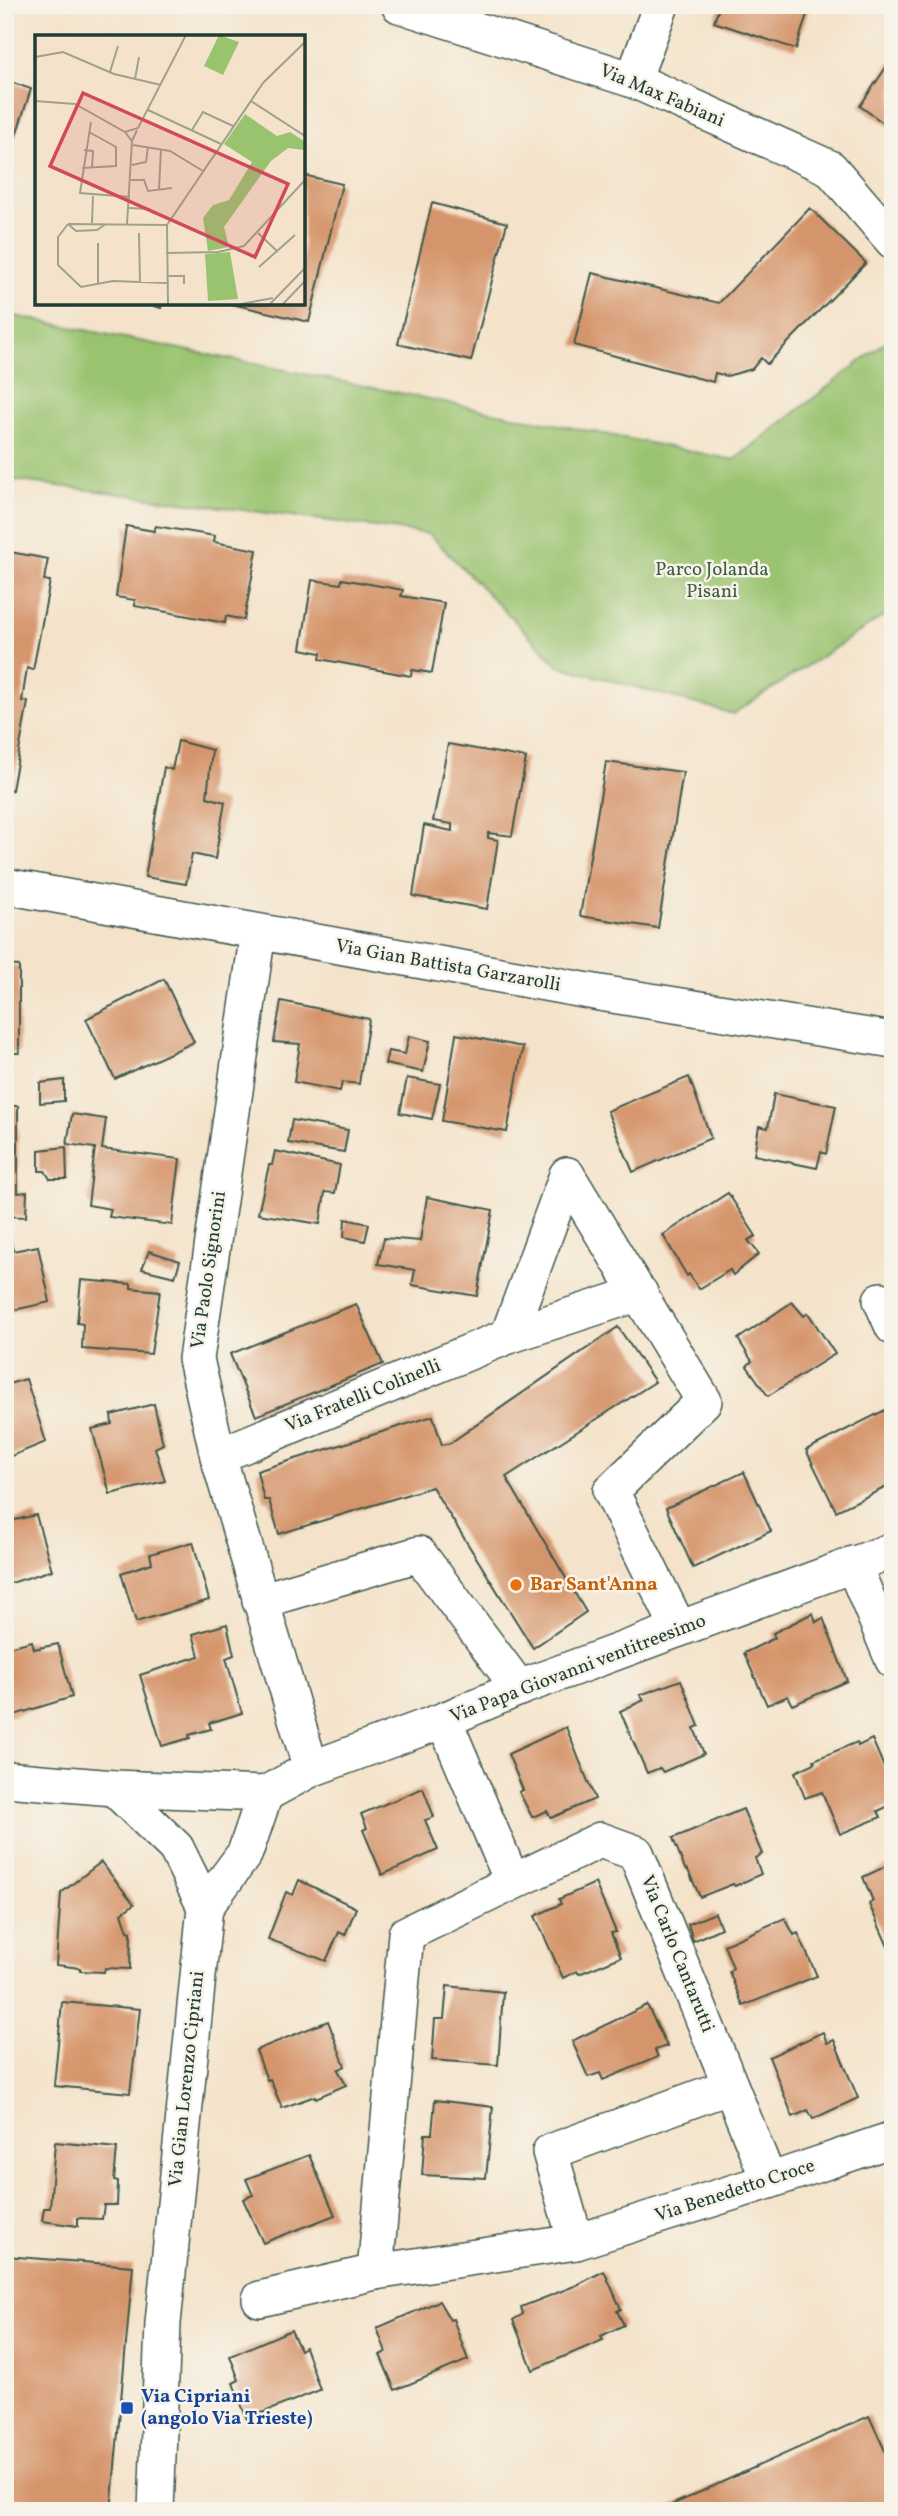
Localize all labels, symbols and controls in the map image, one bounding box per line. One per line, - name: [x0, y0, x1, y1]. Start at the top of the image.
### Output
- inset map: [35, 35, 304, 304]
- street label: Via Max Fabiani: [595, 58, 729, 134]
- park label: Parco Jolanda Pisani: [655, 557, 769, 605]
- street label: Via Gian Battista Garzarolli: [333, 933, 563, 999]
- street label: Via Paolo Signorini: [185, 1189, 233, 1351]
- street label: Via Fratelli Colinelli: [281, 1353, 445, 1439]
- place label: Bar Sant'Anna: [530, 1572, 658, 1598]
- marker: Bar Sant'Anna: [508, 1577, 524, 1593]
- street label: Via Papa Giovanni ventitreesimo: [446, 1608, 710, 1730]
- street label: Via Carlo Cantarutti: [634, 1872, 721, 2037]
- street label: Via Gian Lorenzo Cipriani: [163, 1969, 211, 2188]
- street label: Via Benedetto Croce: [652, 2153, 818, 2229]
- place label: Via Cipriani (angolo Via Trieste): [141, 2384, 313, 2432]
- marker: Via Cipriani (angolo Via Trieste): [119, 2400, 135, 2416]

